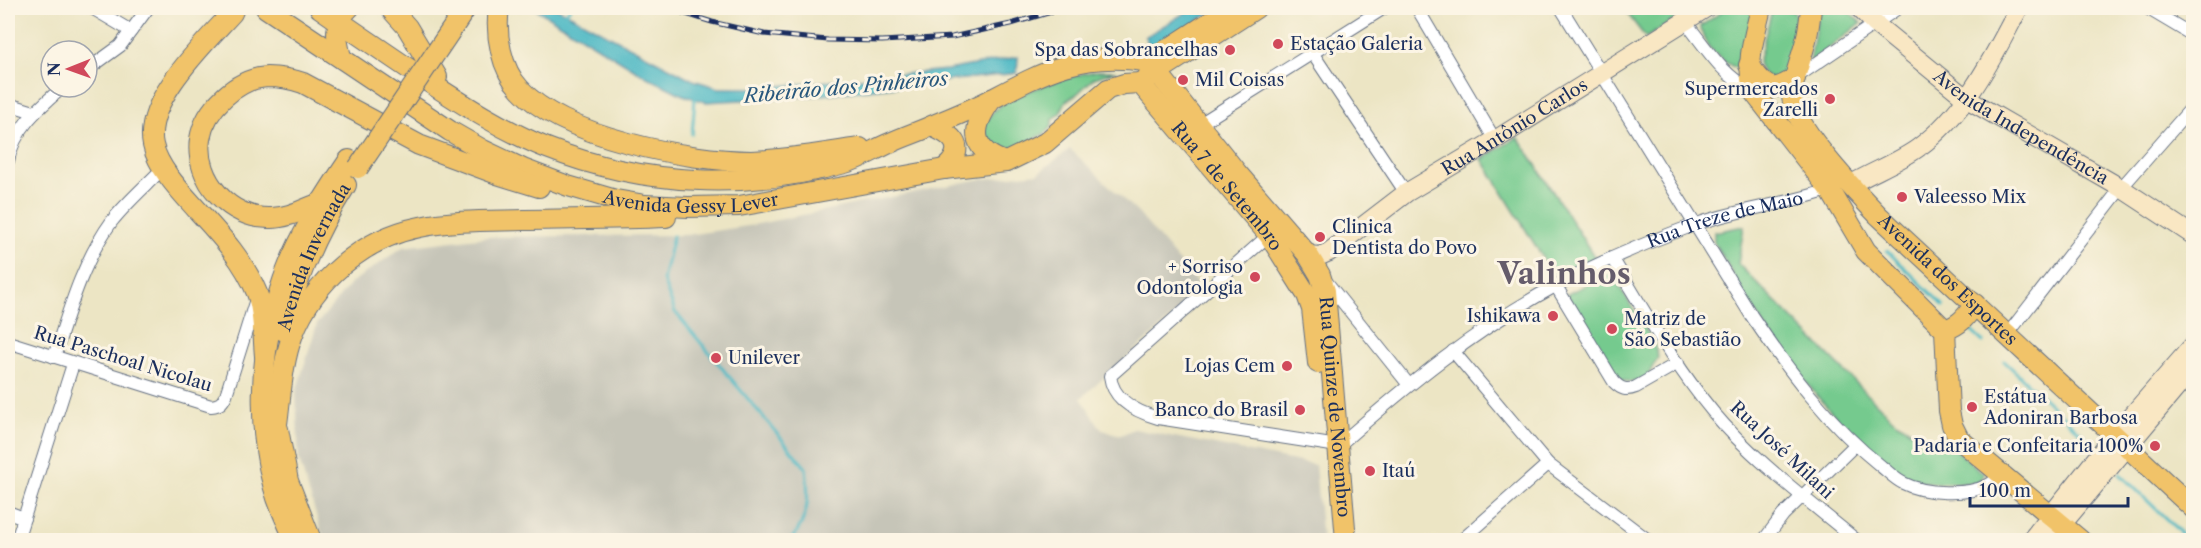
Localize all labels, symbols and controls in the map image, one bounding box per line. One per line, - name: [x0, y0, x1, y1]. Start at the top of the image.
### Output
- place label: Estação Galeria: [1290, 33, 1423, 55]
- marker: Estação Galeria: [1271, 37, 1285, 51]
- north arrow: [39, 39, 99, 99]
- place label: Spa das Sobrancelhas: [1035, 39, 1218, 61]
- marker: Spa das Sobrancelhas: [1223, 43, 1237, 57]
- text: N: [44, 62, 64, 76]
- street label: Avenida Independência: [1928, 64, 2113, 190]
- water label: Ribeirão dos Pinheiros: [741, 66, 949, 108]
- place label: Mil Coisas: [1195, 69, 1284, 91]
- marker: Mil Coisas: [1176, 73, 1190, 87]
- street label: Rua Antônio Carlos: [1438, 74, 1592, 180]
- place label: Supermercados Zarelli: [1684, 78, 1819, 121]
- marker: Supermercados Zarelli: [1823, 92, 1837, 106]
- street label: Rua 7 de Setembro: [1167, 117, 1287, 255]
- street label: Avenida Invernada: [273, 179, 356, 334]
- street label: Avenida Gessy Lever: [600, 186, 781, 218]
- place label: Valeesso Mix: [1913, 186, 2027, 208]
- street label: Rua Treze de Maio: [1644, 187, 1806, 253]
- marker: Valeesso Mix: [1895, 190, 1909, 204]
- street label: Avenida dos Esportes: [1873, 209, 2022, 350]
- place label: Clinica Dentista do Povo: [1332, 216, 1477, 259]
- marker: Clinica Dentista do Povo: [1313, 230, 1327, 244]
- district label: Valinhos: [1496, 255, 1631, 292]
- place label: + Sorriso Odontologia: [1137, 256, 1244, 299]
- marker: + Sorriso Odontologia: [1248, 270, 1262, 284]
- street label: Rua Quinze de Novembro: [1315, 296, 1355, 518]
- place label: Ishikawa: [1467, 305, 1541, 327]
- place label: Matriz de São Sebastião: [1624, 308, 1741, 351]
- marker: Ishikawa: [1546, 309, 1560, 323]
- street label: Rua Paschoal Nicolau: [31, 321, 215, 397]
- marker: Matriz de São Sebastião: [1605, 322, 1619, 336]
- place label: Unilever: [728, 347, 801, 369]
- marker: Unilever: [709, 351, 723, 365]
- place label: Lojas Cem: [1184, 355, 1275, 377]
- marker: Lojas Cem: [1280, 359, 1294, 373]
- place label: Estátua Adoniran Barbosa: [1983, 386, 2138, 429]
- street label: Rua José Milani: [1726, 396, 1839, 504]
- place label: Banco do Brasil: [1154, 399, 1288, 421]
- marker: Estátua Adoniran Barbosa: [1965, 400, 1979, 414]
- marker: Banco do Brasil: [1293, 403, 1307, 417]
- place label: Padaria e Confeitaria 100%: [1913, 435, 2143, 457]
- marker: Padaria e Confeitaria 100%: [2148, 439, 2162, 453]
- place label: Itaú: [1382, 460, 1415, 482]
- marker: Itaú: [1363, 464, 1377, 478]
- scale bar: [1970, 470, 2128, 508]
- text: 100 m: [1979, 480, 2031, 502]

